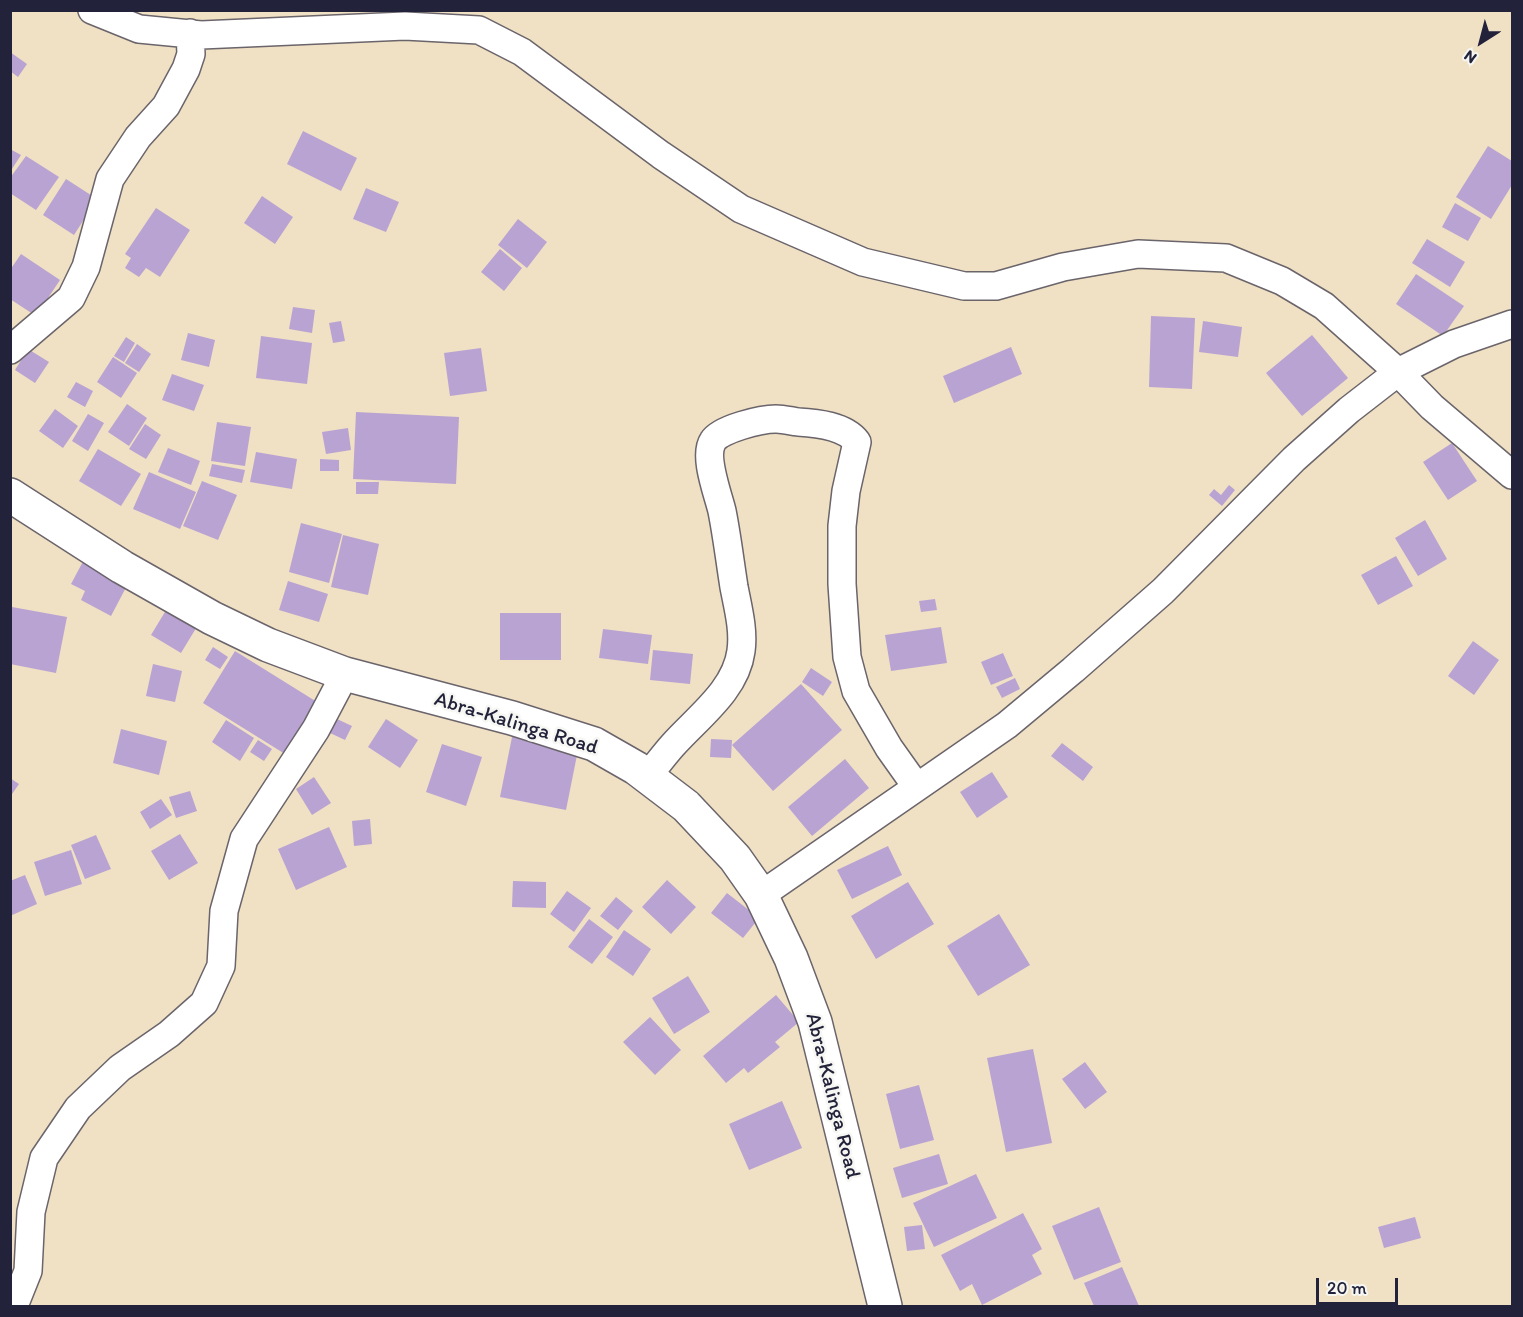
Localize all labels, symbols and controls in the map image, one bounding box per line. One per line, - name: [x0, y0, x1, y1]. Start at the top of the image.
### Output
- north arrow: [1451, 12, 1511, 72]
- text: N: [1460, 46, 1480, 68]
- street label: Abra-Kalinga Road: [431, 687, 601, 761]
- street label: Abra-Kalinga Road: [799, 1010, 865, 1182]
- scale bar: [1319, 1266, 1402, 1304]
- text: 20 m: [1327, 1277, 1367, 1299]

